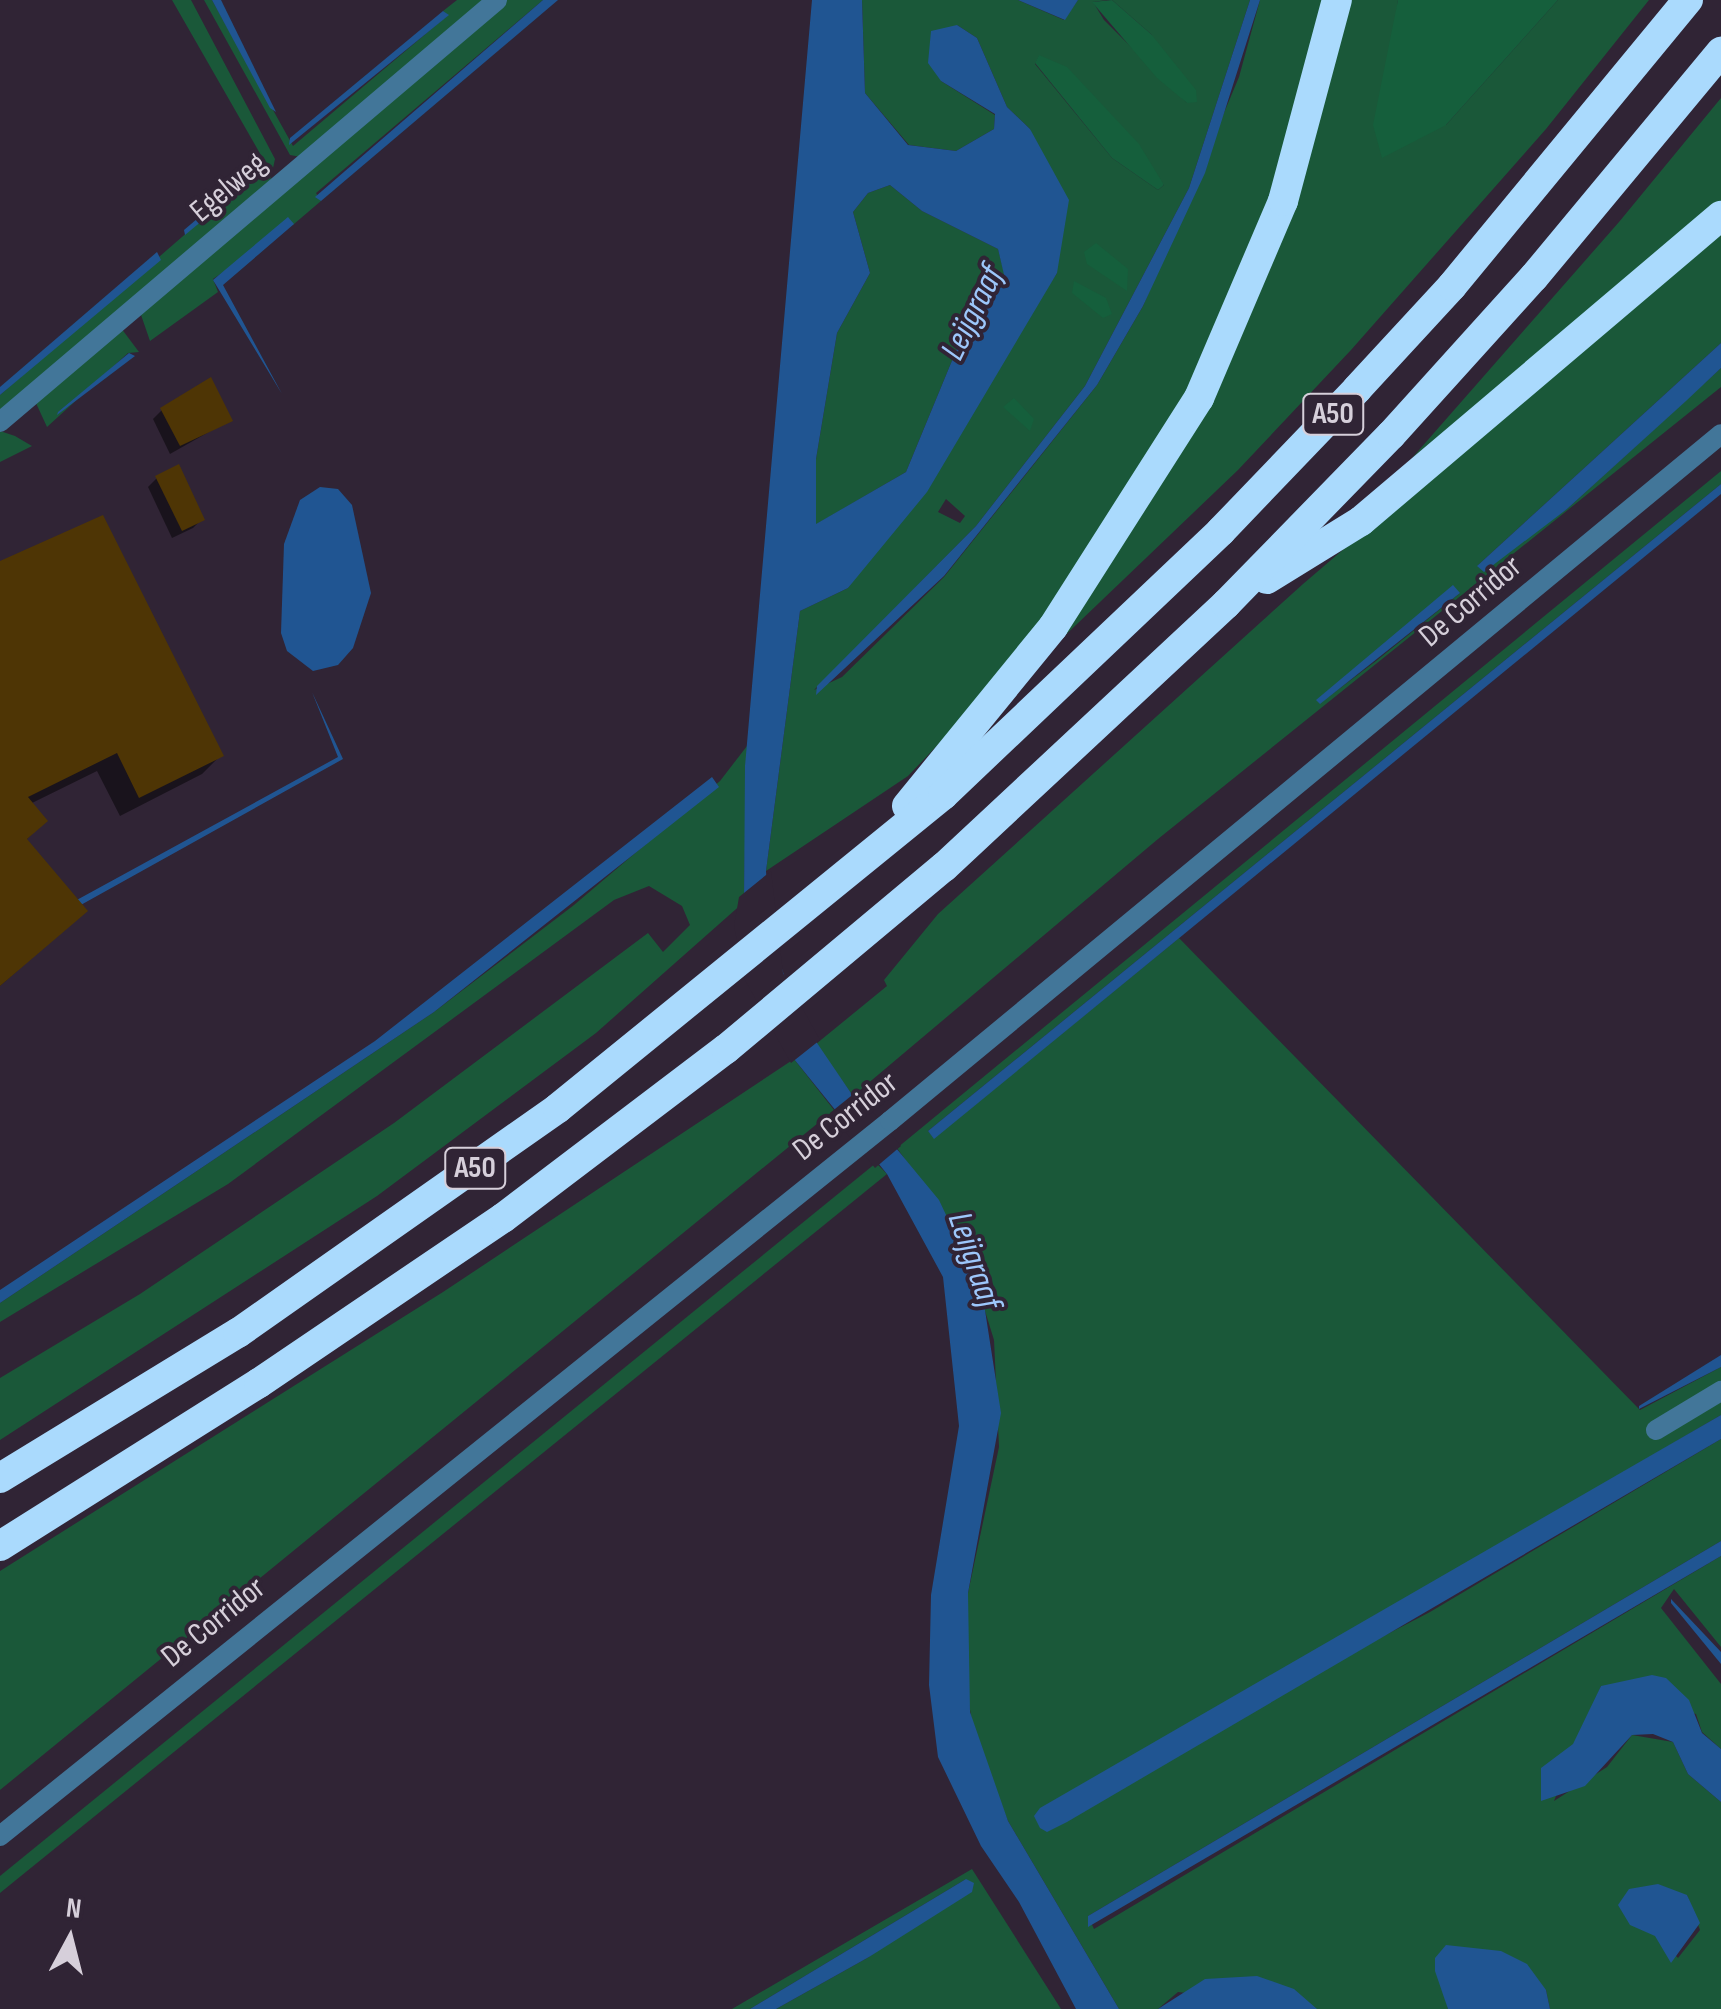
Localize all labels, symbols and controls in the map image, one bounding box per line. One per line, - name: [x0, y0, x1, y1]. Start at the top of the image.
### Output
- street label: Egelweg: [183, 145, 275, 231]
- water label: Leijgraaf: [932, 259, 1014, 367]
- road number: A50: [1300, 389, 1366, 439]
- street label: De Corridor: [1412, 548, 1530, 656]
- street label: De Corridor: [786, 1064, 906, 1170]
- road number: A50: [442, 1143, 508, 1193]
- water label: Leijgraaf: [938, 1207, 1010, 1315]
- street label: De Corridor: [154, 1570, 274, 1676]
- north arrow: [20, 1889, 120, 1989]
- text: N: [64, 1891, 83, 1926]

